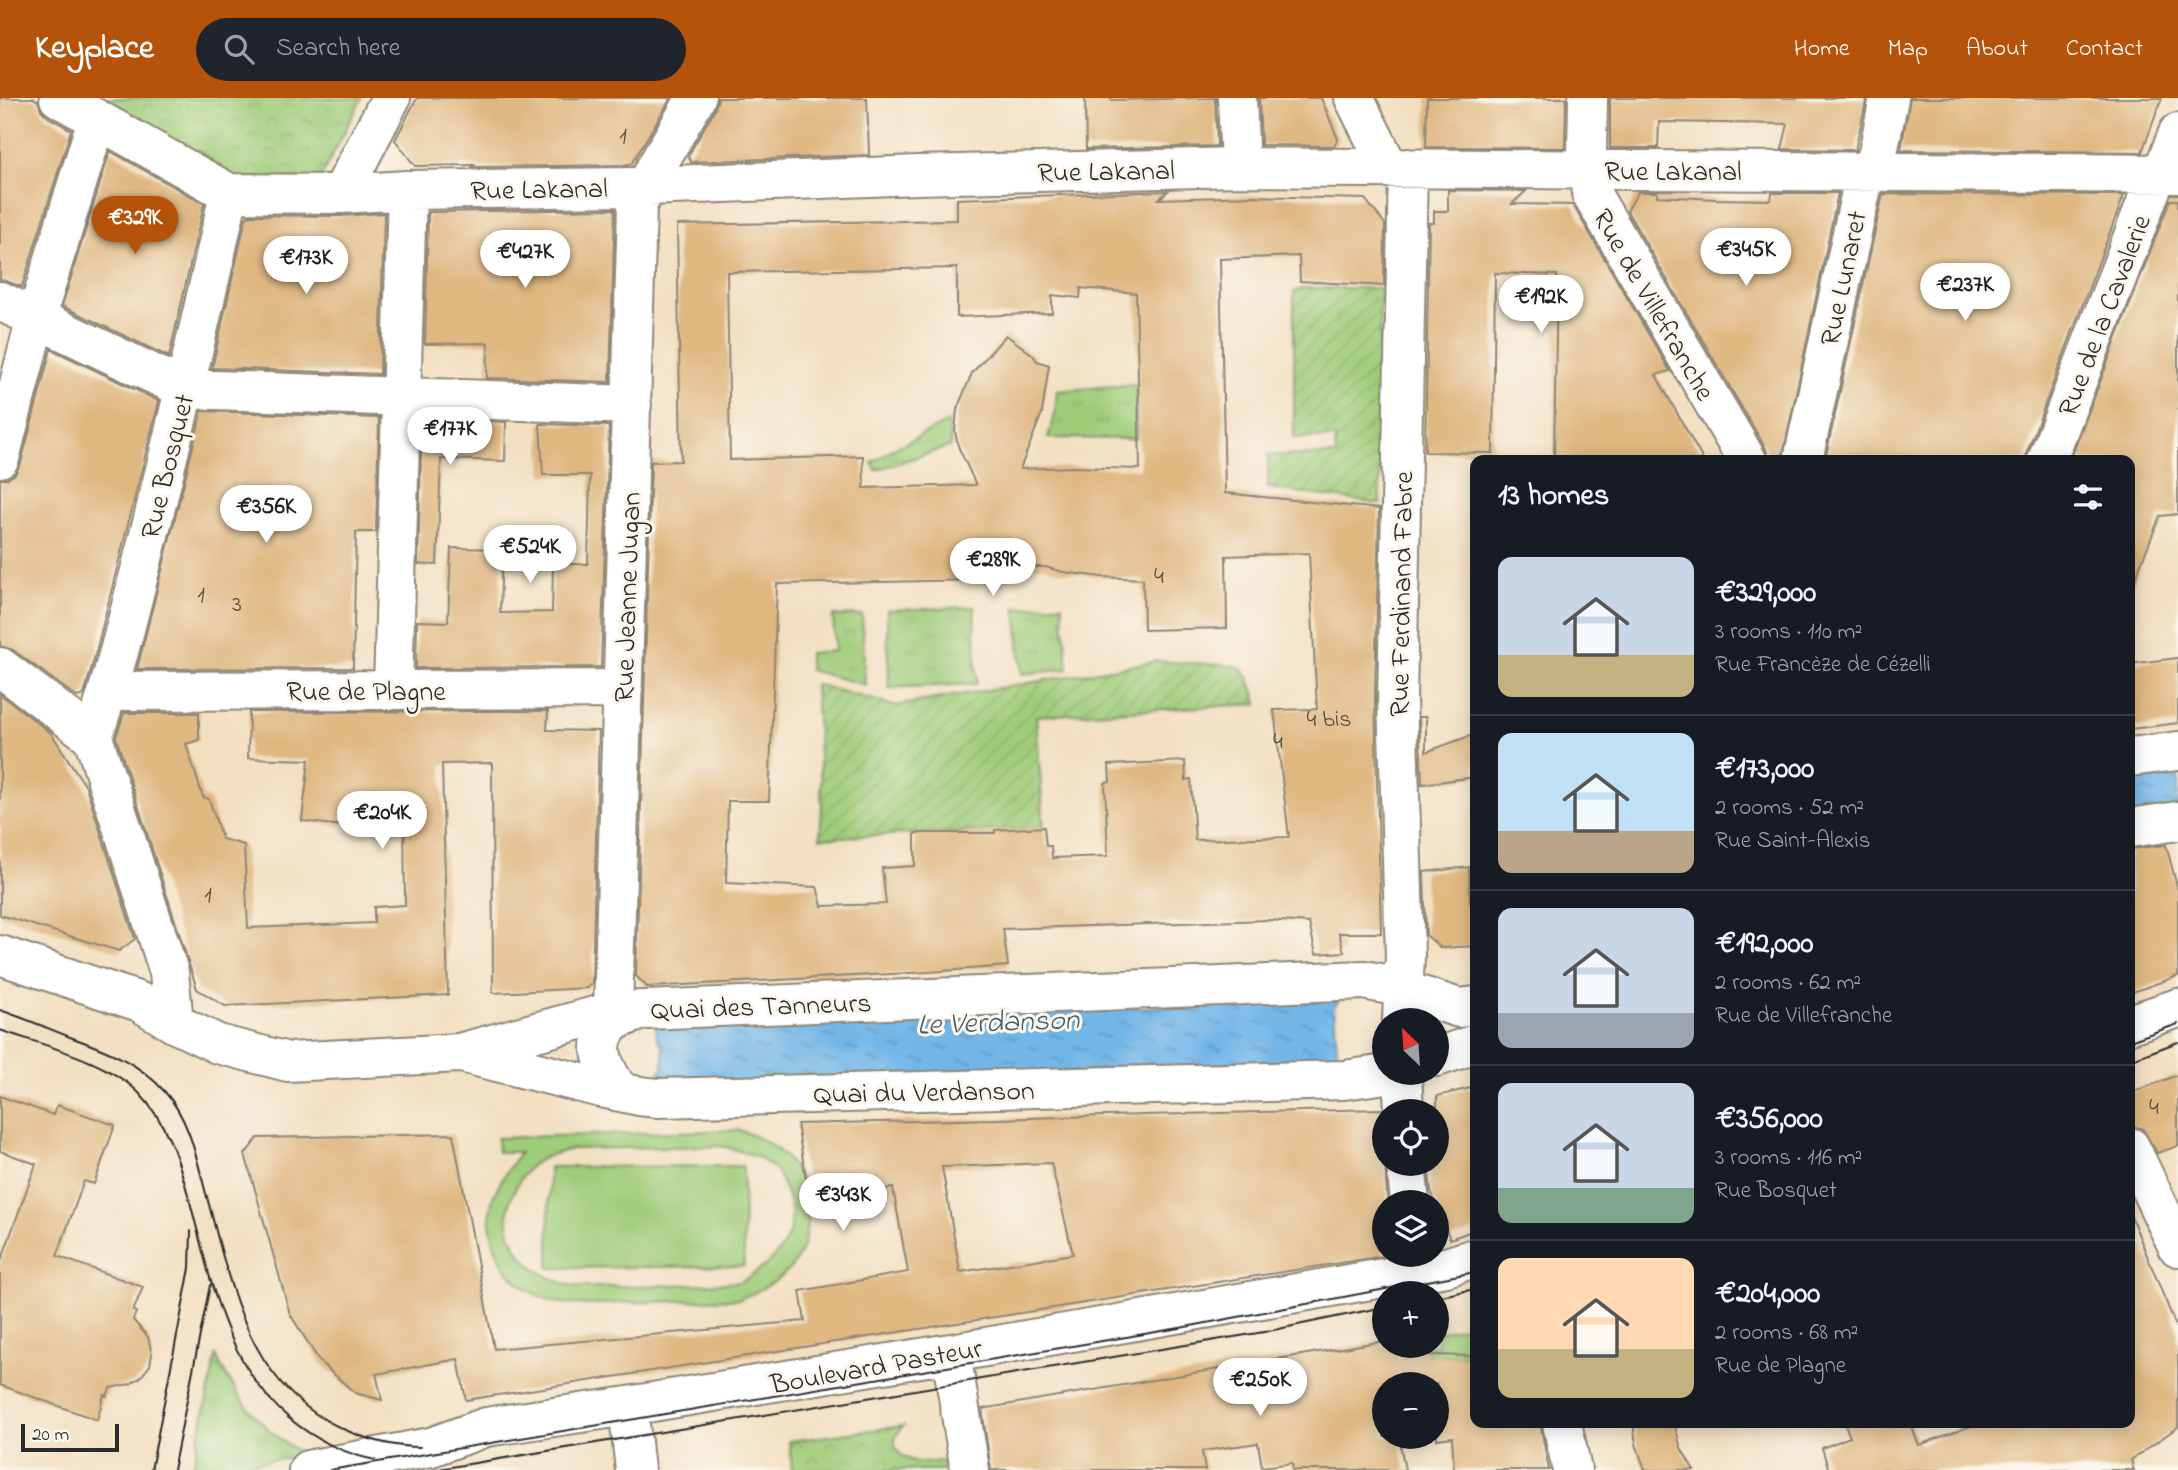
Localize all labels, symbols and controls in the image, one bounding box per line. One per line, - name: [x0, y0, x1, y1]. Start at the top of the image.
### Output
- search box: [196, 18, 686, 81]
- text: Keyplace: [35, 25, 154, 73]
- icon: search: [220, 30, 258, 68]
- text: Search here: [276, 30, 400, 68]
- text: Home: [1794, 32, 1850, 67]
- text: Map: [1888, 32, 1928, 67]
- text: About: [1966, 32, 2028, 67]
- text: Contact: [2066, 32, 2143, 67]
- house number: 1: [619, 120, 627, 155]
- street label: Rue Lakanal: [1037, 152, 1175, 195]
- street label: Rue Lakanal: [1604, 153, 1742, 194]
- street label: Rue Lakanal: [470, 170, 608, 213]
- pin: €329K: [86, 197, 184, 256]
- text: €329K: [107, 202, 163, 235]
- street label: Rue de Villefranche: [1580, 202, 1724, 410]
- street label: Rue Lunaret: [1811, 208, 1880, 350]
- street label: Rue de la Cavalerie: [2049, 209, 2164, 423]
- pin: €345K: [1697, 228, 1795, 288]
- pin: €427K: [476, 230, 574, 290]
- text: €345K: [1716, 234, 1776, 267]
- pin: €173K: [257, 236, 355, 296]
- text: €427K: [496, 236, 554, 269]
- text: €173K: [279, 242, 333, 275]
- pin: €237K: [1916, 264, 2014, 323]
- text: €237K: [1936, 269, 1994, 302]
- pin: €192K: [1492, 275, 1590, 335]
- text: €192K: [1515, 281, 1567, 314]
- street label: Rue Bosquet: [132, 390, 207, 544]
- pin: €177K: [401, 408, 499, 467]
- text: €177K: [423, 413, 477, 446]
- street label: Rue Ferdinand Fabre: [1381, 470, 1426, 717]
- text: 13 homes: [1498, 475, 1609, 519]
- icon: filters: [2069, 478, 2107, 516]
- pin: €356K: [217, 486, 315, 545]
- text: €356K: [236, 491, 296, 524]
- street label: Rue Jeanne Jugan: [605, 491, 654, 703]
- pin: €524K: [481, 526, 579, 585]
- text: €524K: [499, 531, 561, 564]
- pin: €289K: [944, 538, 1042, 598]
- text: €289K: [966, 544, 1020, 577]
- house number: 4: [1154, 560, 1164, 595]
- text: €329,000: [1715, 572, 1816, 616]
- house number: 1: [197, 579, 205, 614]
- icon: home: [1554, 585, 1638, 669]
- house number: 3: [232, 588, 242, 623]
- text: 3 rooms · 110 m²: [1715, 616, 1862, 649]
- text: Rue Francèze de Cézelli: [1715, 649, 1931, 682]
- street label: Rue de Plagne: [286, 673, 446, 714]
- house number: 4 bis: [1306, 703, 1352, 738]
- house number: 4: [1273, 725, 1283, 760]
- text: €173,000: [1715, 748, 1814, 792]
- icon: home: [1554, 761, 1638, 845]
- pin: €204K: [333, 792, 431, 851]
- text: 2 rooms · 52 m²: [1715, 792, 1864, 825]
- text: €204K: [353, 797, 411, 830]
- text: Rue Saint-Alexis: [1715, 825, 1870, 858]
- house number: 1: [204, 879, 212, 914]
- text: €192,000: [1715, 923, 1813, 967]
- icon: home: [1554, 936, 1638, 1020]
- text: 2 rooms · 62 m²: [1715, 967, 1861, 1000]
- street label: Quai des Tanneurs: [650, 984, 872, 1033]
- water label: Le Verdanson: [916, 999, 1081, 1049]
- text: Rue de Villefranche: [1715, 1000, 1892, 1033]
- north arrow: [1372, 1008, 1449, 1085]
- map controls: [1372, 1008, 1449, 1449]
- street label: Quai du Verdanson: [813, 1072, 1035, 1117]
- house number: 4: [2149, 1091, 2159, 1126]
- text: €356,000: [1715, 1098, 1823, 1142]
- button: locate: [1372, 1099, 1449, 1176]
- icon: home: [1554, 1111, 1638, 1195]
- text: 3 rooms · 116 m²: [1715, 1142, 1862, 1175]
- pin: €343K: [794, 1174, 892, 1233]
- text: Rue Bosquet: [1715, 1175, 1837, 1208]
- text: €343K: [815, 1179, 871, 1212]
- button: layers: [1372, 1190, 1449, 1267]
- text: €204,000: [1715, 1273, 1820, 1317]
- button: +: [1372, 1281, 1449, 1358]
- icon: home: [1554, 1286, 1638, 1370]
- text: 2 rooms · 68 m²: [1715, 1317, 1858, 1350]
- street label: Boulevard Pasteur: [766, 1330, 986, 1407]
- text: Rue de Plagne: [1715, 1350, 1846, 1383]
- pin: €250K: [1211, 1358, 1309, 1418]
- text: €250K: [1229, 1364, 1291, 1397]
- button: −: [1372, 1372, 1449, 1449]
- scale bar: [21, 1421, 119, 1453]
- text: 20 m: [32, 1422, 69, 1449]

